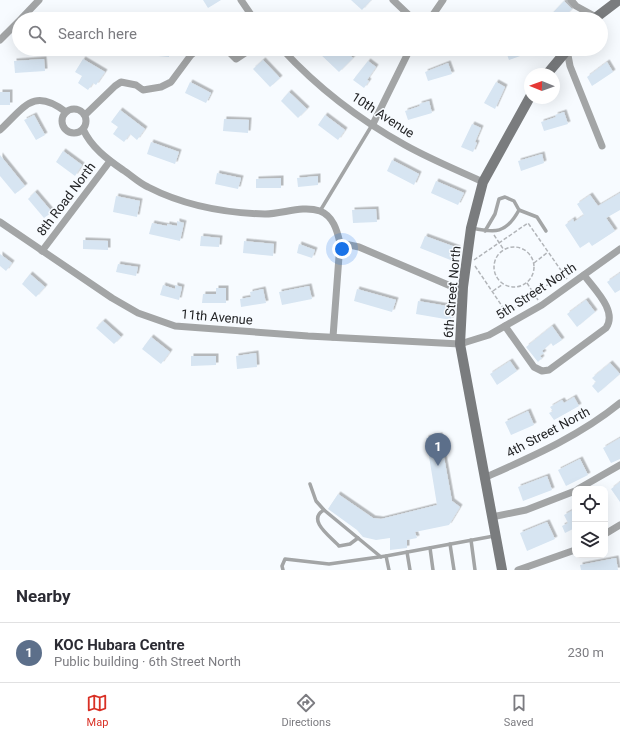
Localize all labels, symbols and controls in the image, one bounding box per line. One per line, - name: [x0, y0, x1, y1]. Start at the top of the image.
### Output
- search box: [12, 12, 608, 56]
- icon: search: [26, 23, 48, 45]
- text: Search here: [58, 25, 137, 43]
- north arrow: [524, 68, 560, 104]
- street label: 10th Avenue: [349, 89, 417, 141]
- street label: 8th Road North: [34, 159, 98, 239]
- your location: [332, 239, 352, 259]
- street label: 6th Street North: [441, 245, 463, 339]
- street label: 5th Street North: [493, 260, 579, 322]
- street label: 11th Avenue: [181, 306, 254, 328]
- street label: 4th Street North: [504, 404, 592, 460]
- pin: 1: [425, 433, 451, 466]
- map controls: [572, 486, 608, 558]
- button: locate: [572, 486, 608, 522]
- button: layers: [572, 522, 608, 558]
- text: Nearby: [16, 586, 71, 606]
- text: KOC Hubara Centre: [54, 636, 185, 654]
- text: 1: [25, 645, 33, 660]
- text: 230 m: [567, 645, 604, 660]
- text: Public building · 6th Street North: [54, 654, 241, 669]
- tab: Map: [86, 692, 108, 729]
- tab: Directions: [281, 692, 331, 729]
- tab: Saved: [504, 692, 534, 729]

